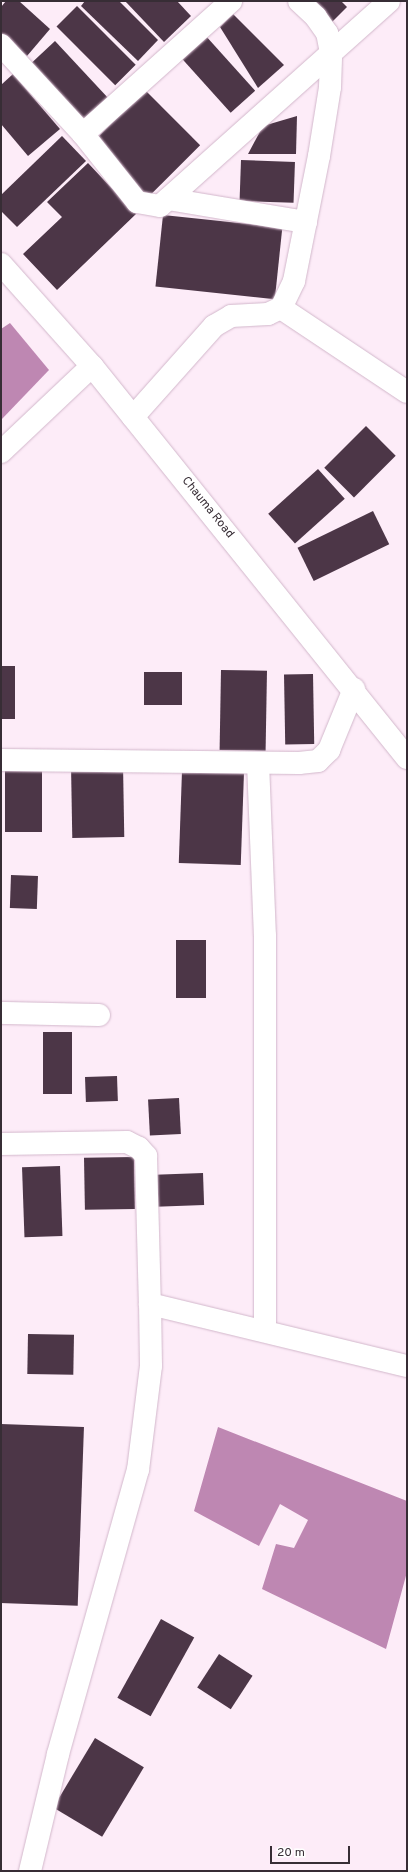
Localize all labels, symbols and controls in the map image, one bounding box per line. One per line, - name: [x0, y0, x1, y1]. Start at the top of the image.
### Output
- street label: Chauma Road: [178, 474, 236, 542]
- scale bar: [272, 1838, 352, 1864]
- text: 20 m: [277, 1845, 305, 1861]

